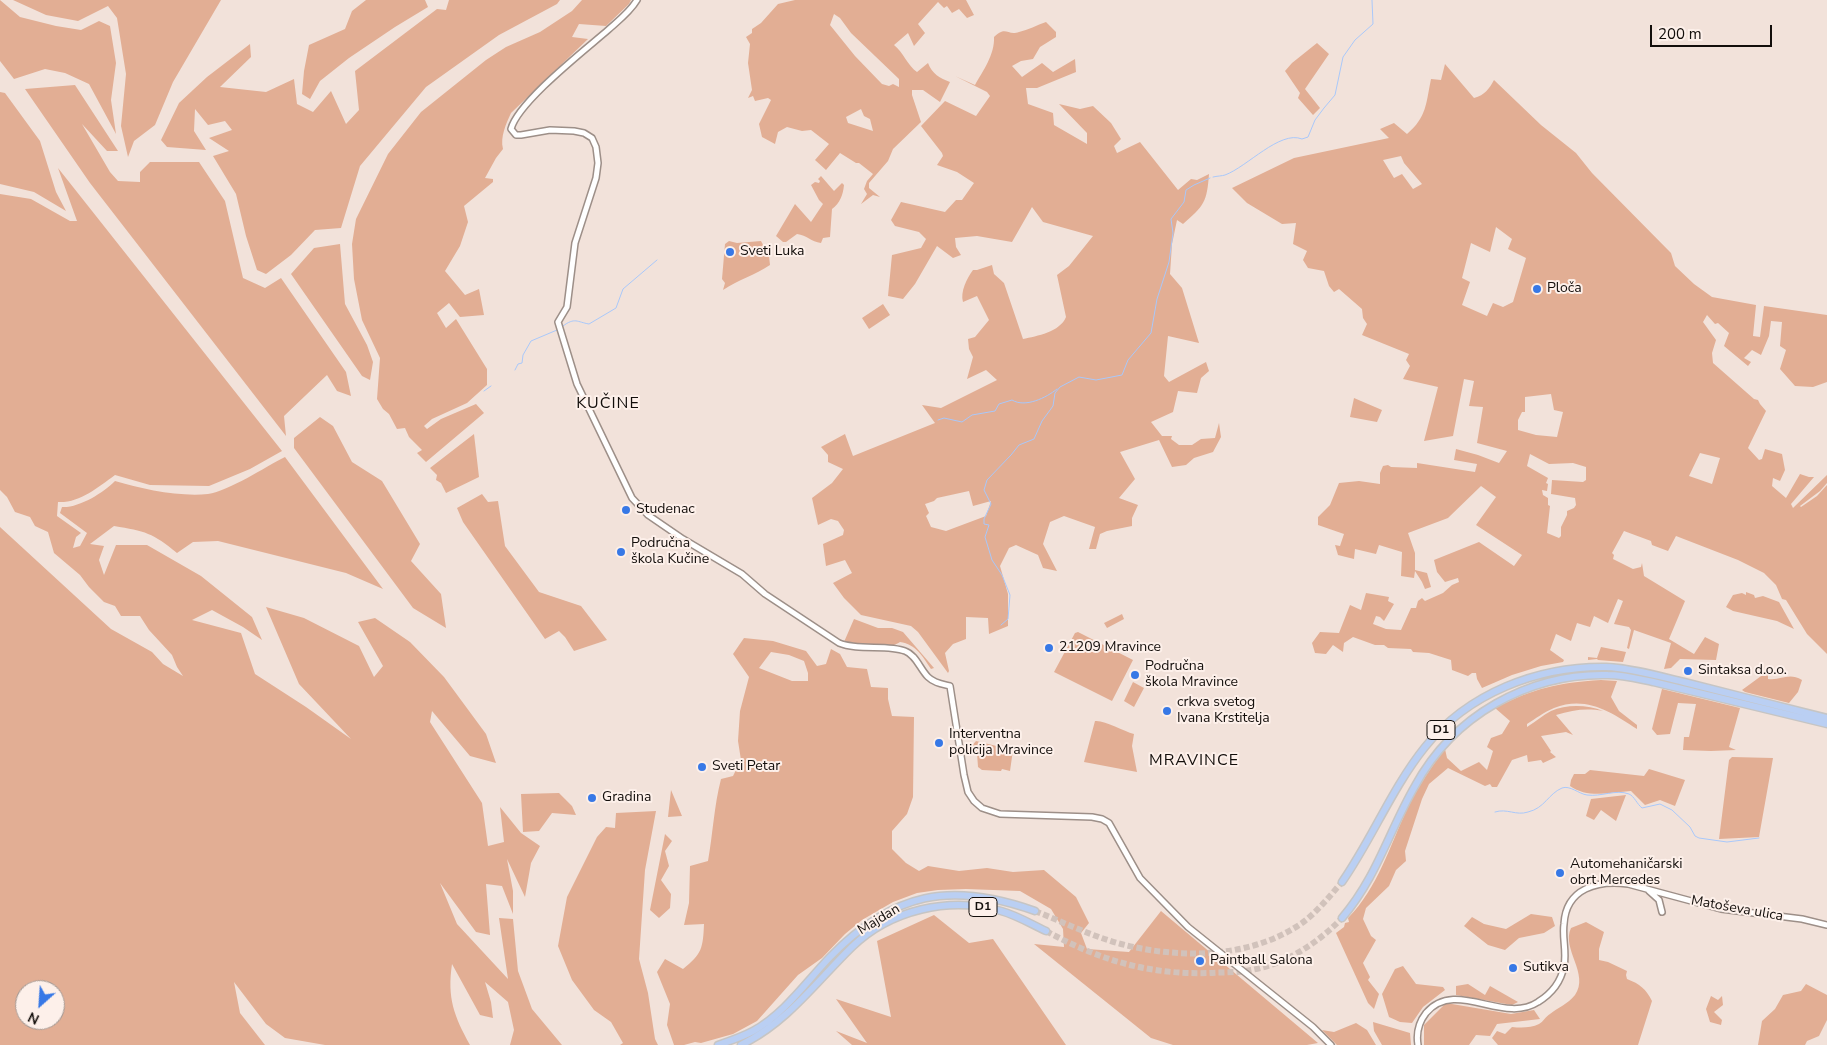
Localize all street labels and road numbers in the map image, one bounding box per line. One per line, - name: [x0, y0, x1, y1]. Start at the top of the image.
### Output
- road number: D1: [1427, 720, 1455, 740]
- street label: Matoševa ulica: [1690, 893, 1784, 925]
- road number: D1: [969, 898, 997, 916]
- street label: Majdan: [855, 901, 903, 939]

